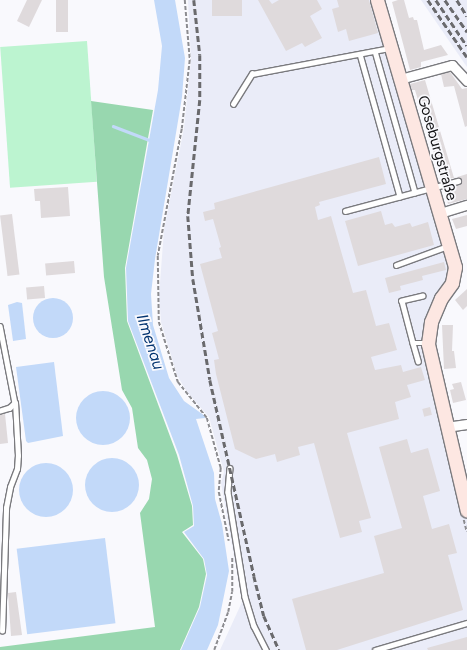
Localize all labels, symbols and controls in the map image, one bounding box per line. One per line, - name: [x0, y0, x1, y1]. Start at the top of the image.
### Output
- street label: Goseburgstraße: [413, 93, 461, 203]
- water label: Ilmenau: [132, 312, 168, 372]

